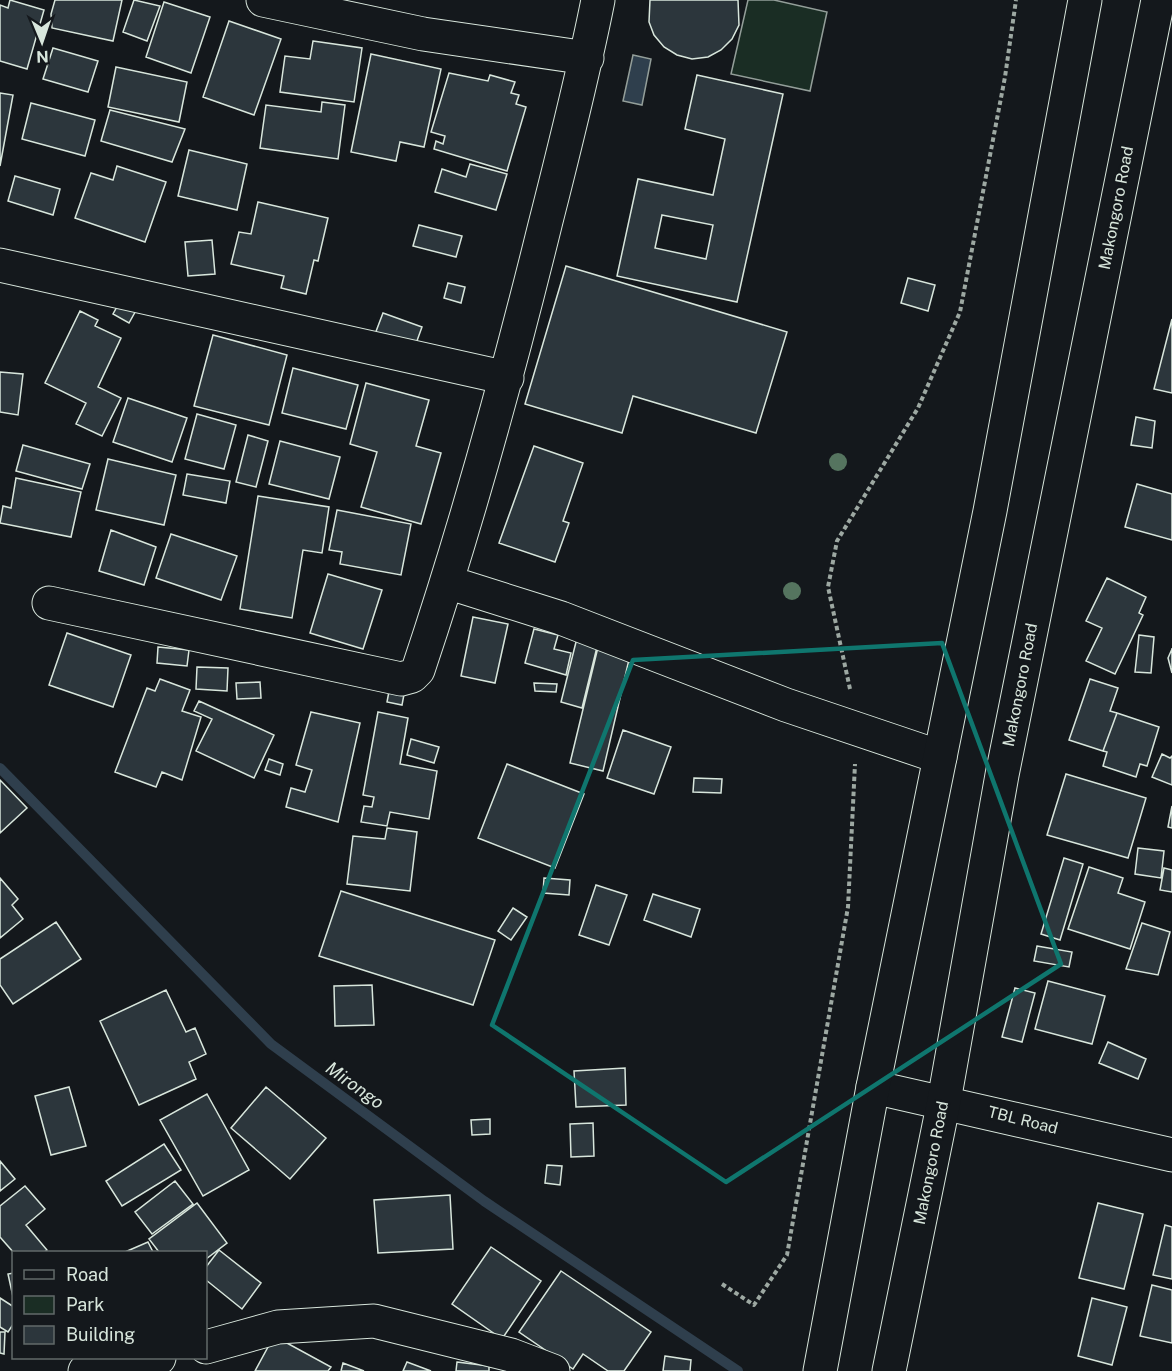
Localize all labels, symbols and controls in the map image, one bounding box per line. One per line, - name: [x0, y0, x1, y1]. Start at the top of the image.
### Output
- north arrow: [12, 12, 72, 72]
- text: N: [36, 47, 49, 66]
- street label: Makongoro Road: [1095, 145, 1137, 271]
- street label: Makongoro Road: [999, 622, 1041, 748]
- water label: Mirongo: [322, 1057, 388, 1113]
- street label: Makongoro Road: [910, 1100, 952, 1226]
- street label: TBL Road: [986, 1102, 1060, 1138]
- legend: [12, 1251, 207, 1359]
- text: Road: [66, 1264, 109, 1285]
- text: Park: [66, 1294, 104, 1315]
- text: Building: [66, 1324, 135, 1345]

